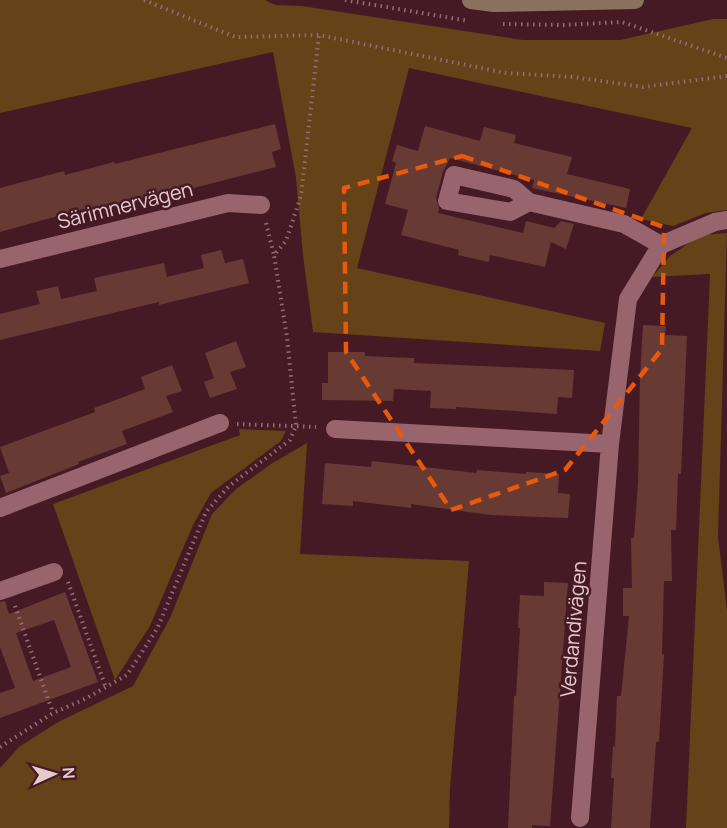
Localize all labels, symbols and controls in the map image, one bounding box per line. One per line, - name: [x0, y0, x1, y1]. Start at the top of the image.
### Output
- street label: Särimnervägen: [54, 175, 196, 235]
- street label: Verdandivägen: [554, 560, 592, 698]
- north arrow: [24, 744, 84, 804]
- text: N: [58, 766, 80, 779]

